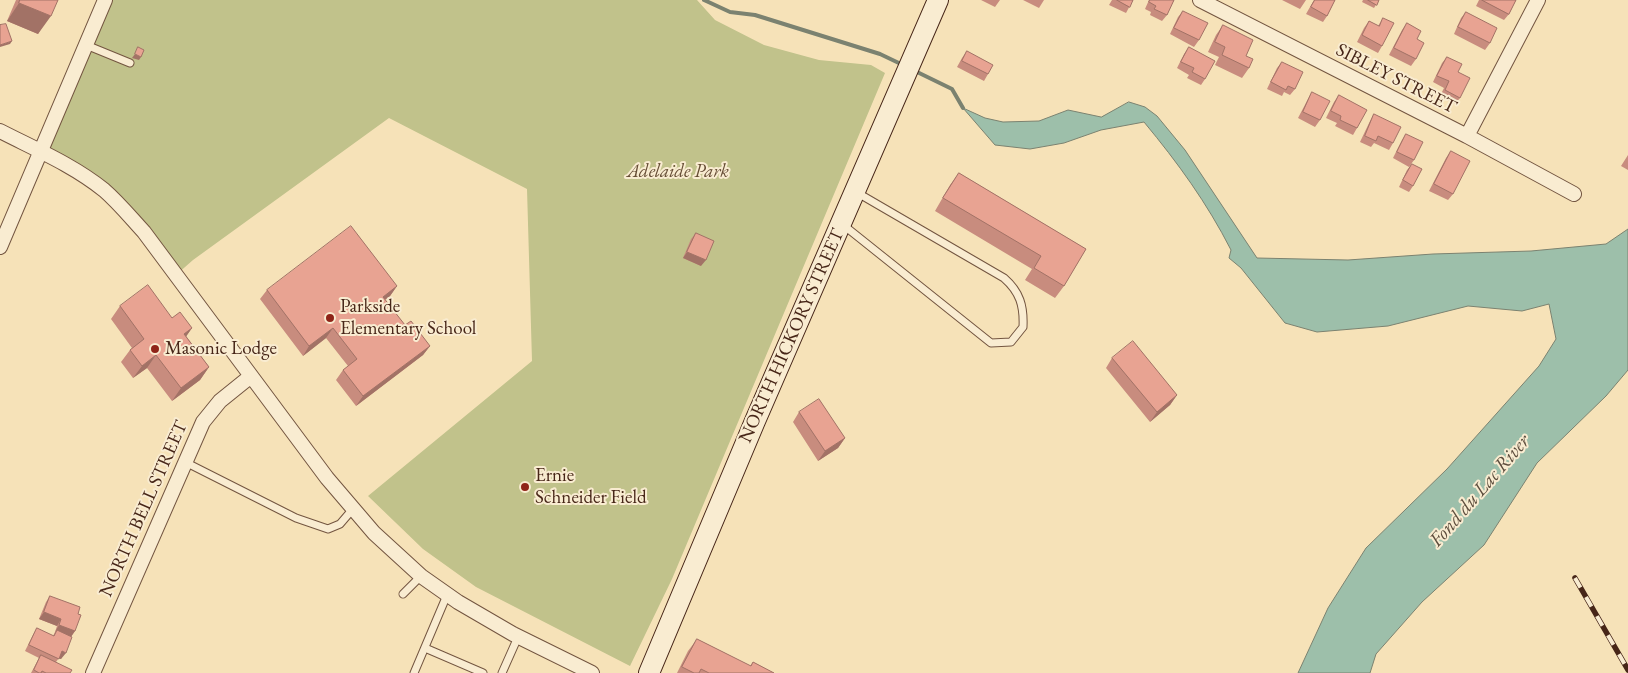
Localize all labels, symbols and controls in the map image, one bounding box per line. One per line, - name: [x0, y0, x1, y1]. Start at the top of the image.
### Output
- street label: SIBLEY STREET: [1332, 39, 1460, 119]
- park label: Adelaide Park: [627, 161, 729, 183]
- street label: NORTH HICKORY STREET: [734, 225, 850, 447]
- place label: Parkside Elementary School: [340, 296, 476, 340]
- marker: Parkside Elementary School: [324, 312, 336, 324]
- place label: Masonic Lodge: [165, 338, 277, 360]
- marker: Masonic Lodge: [149, 343, 161, 355]
- street label: NORTH BELL STREET: [95, 417, 193, 601]
- water label: Fond du Lac River: [1425, 430, 1535, 552]
- place label: Ernie Schneider Field: [535, 465, 647, 509]
- marker: Ernie Schneider Field: [519, 481, 531, 493]

